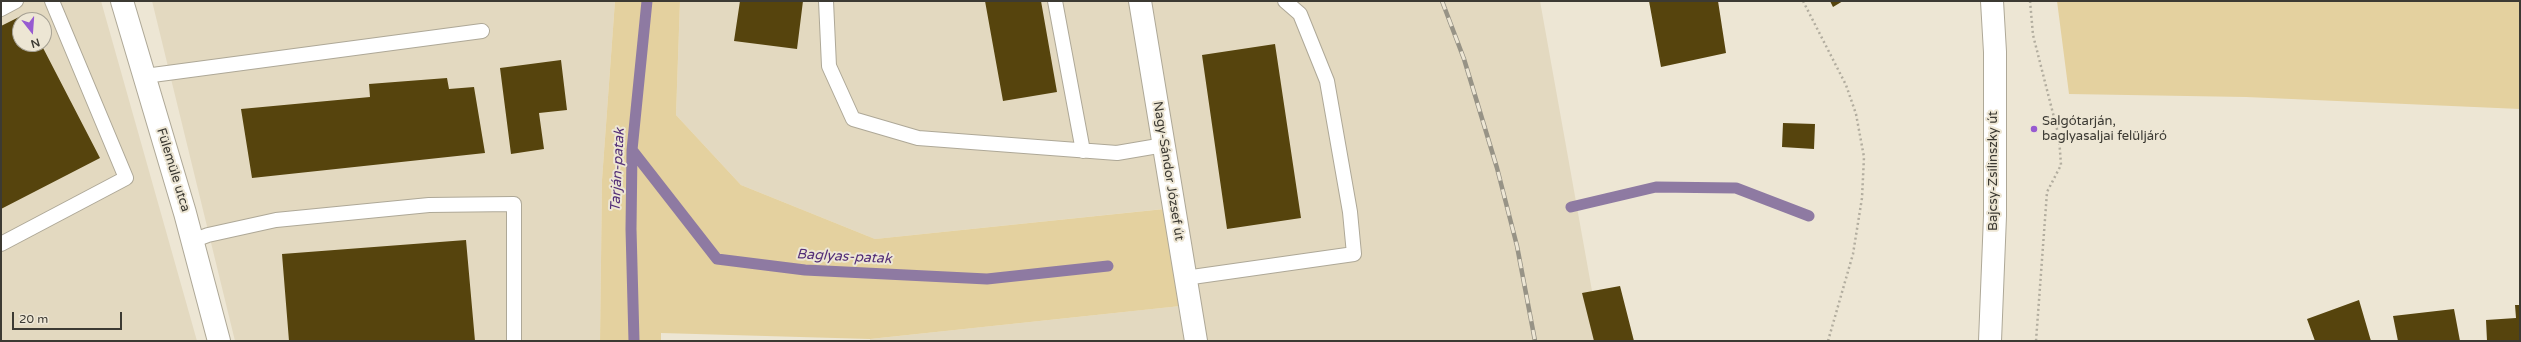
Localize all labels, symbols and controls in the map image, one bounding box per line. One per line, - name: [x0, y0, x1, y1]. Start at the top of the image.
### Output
- north arrow: [12, 12, 52, 52]
- text: N: [29, 35, 41, 51]
- street label: Nagy-Sándor József út: [1149, 100, 1187, 242]
- street label: Bajcsy-Zsilinszky út: [1986, 111, 2002, 231]
- place label: Salgótarján, baglyasaljai felüljáró: [2042, 114, 2167, 145]
- marker: Salgótarján, baglyasaljai felüljáró: [2029, 124, 2039, 134]
- street label: Fülemüle utca: [153, 126, 193, 214]
- water label: Tarján-patak: [607, 128, 629, 212]
- water label: Baglyas-patak: [796, 246, 892, 268]
- scale bar: [14, 304, 124, 330]
- text: 20 m: [19, 312, 48, 326]

